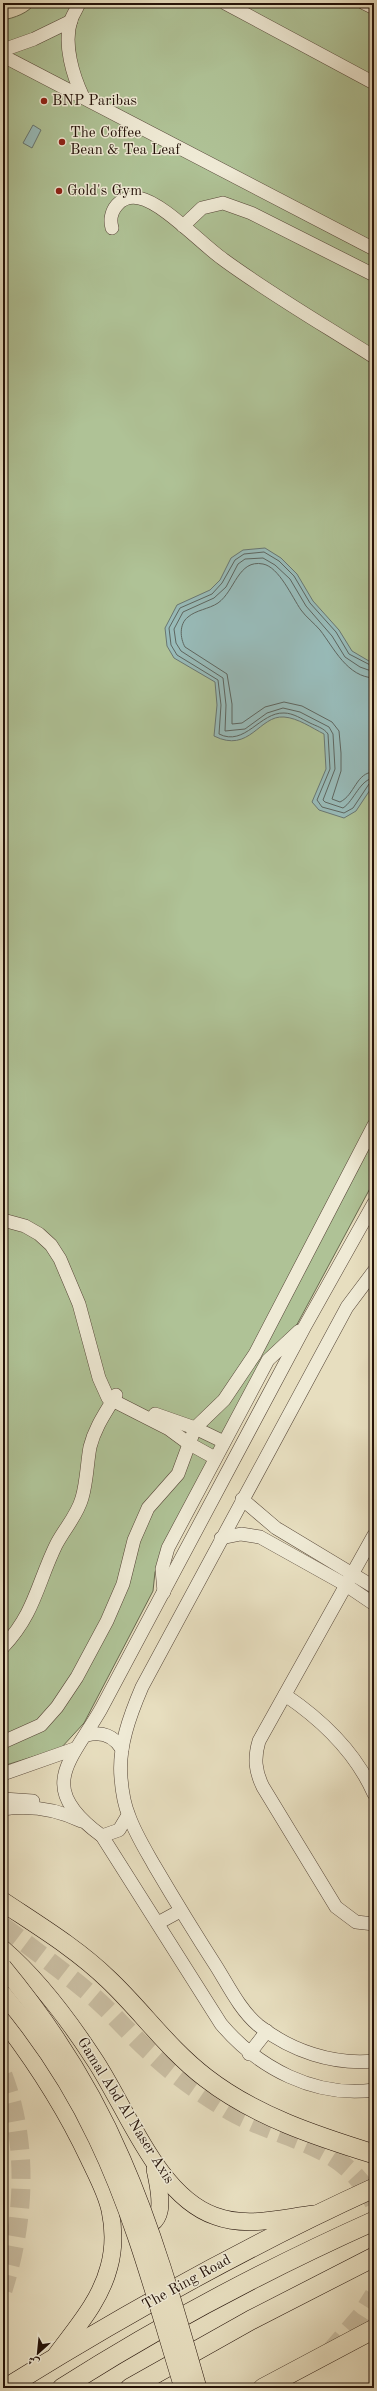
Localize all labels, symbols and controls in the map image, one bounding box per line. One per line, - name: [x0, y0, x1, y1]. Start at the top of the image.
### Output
- place label: BNP Paribas: [52, 94, 137, 109]
- marker: BNP Paribas: [39, 96, 49, 106]
- place label: The Coffee Bean & Tea Leaf: [70, 126, 182, 158]
- marker: The Coffee Bean & Tea Leaf: [57, 137, 67, 147]
- place label: Gold's Gym: [67, 184, 142, 199]
- marker: Gold's Gym: [54, 186, 64, 196]
- street label: Gamal Abd Al Naser Axis: [74, 2035, 176, 2187]
- street label: The Ring Road: [140, 2252, 234, 2313]
- north arrow: [18, 2333, 58, 2373]
- text: ش: [27, 2353, 42, 2368]

